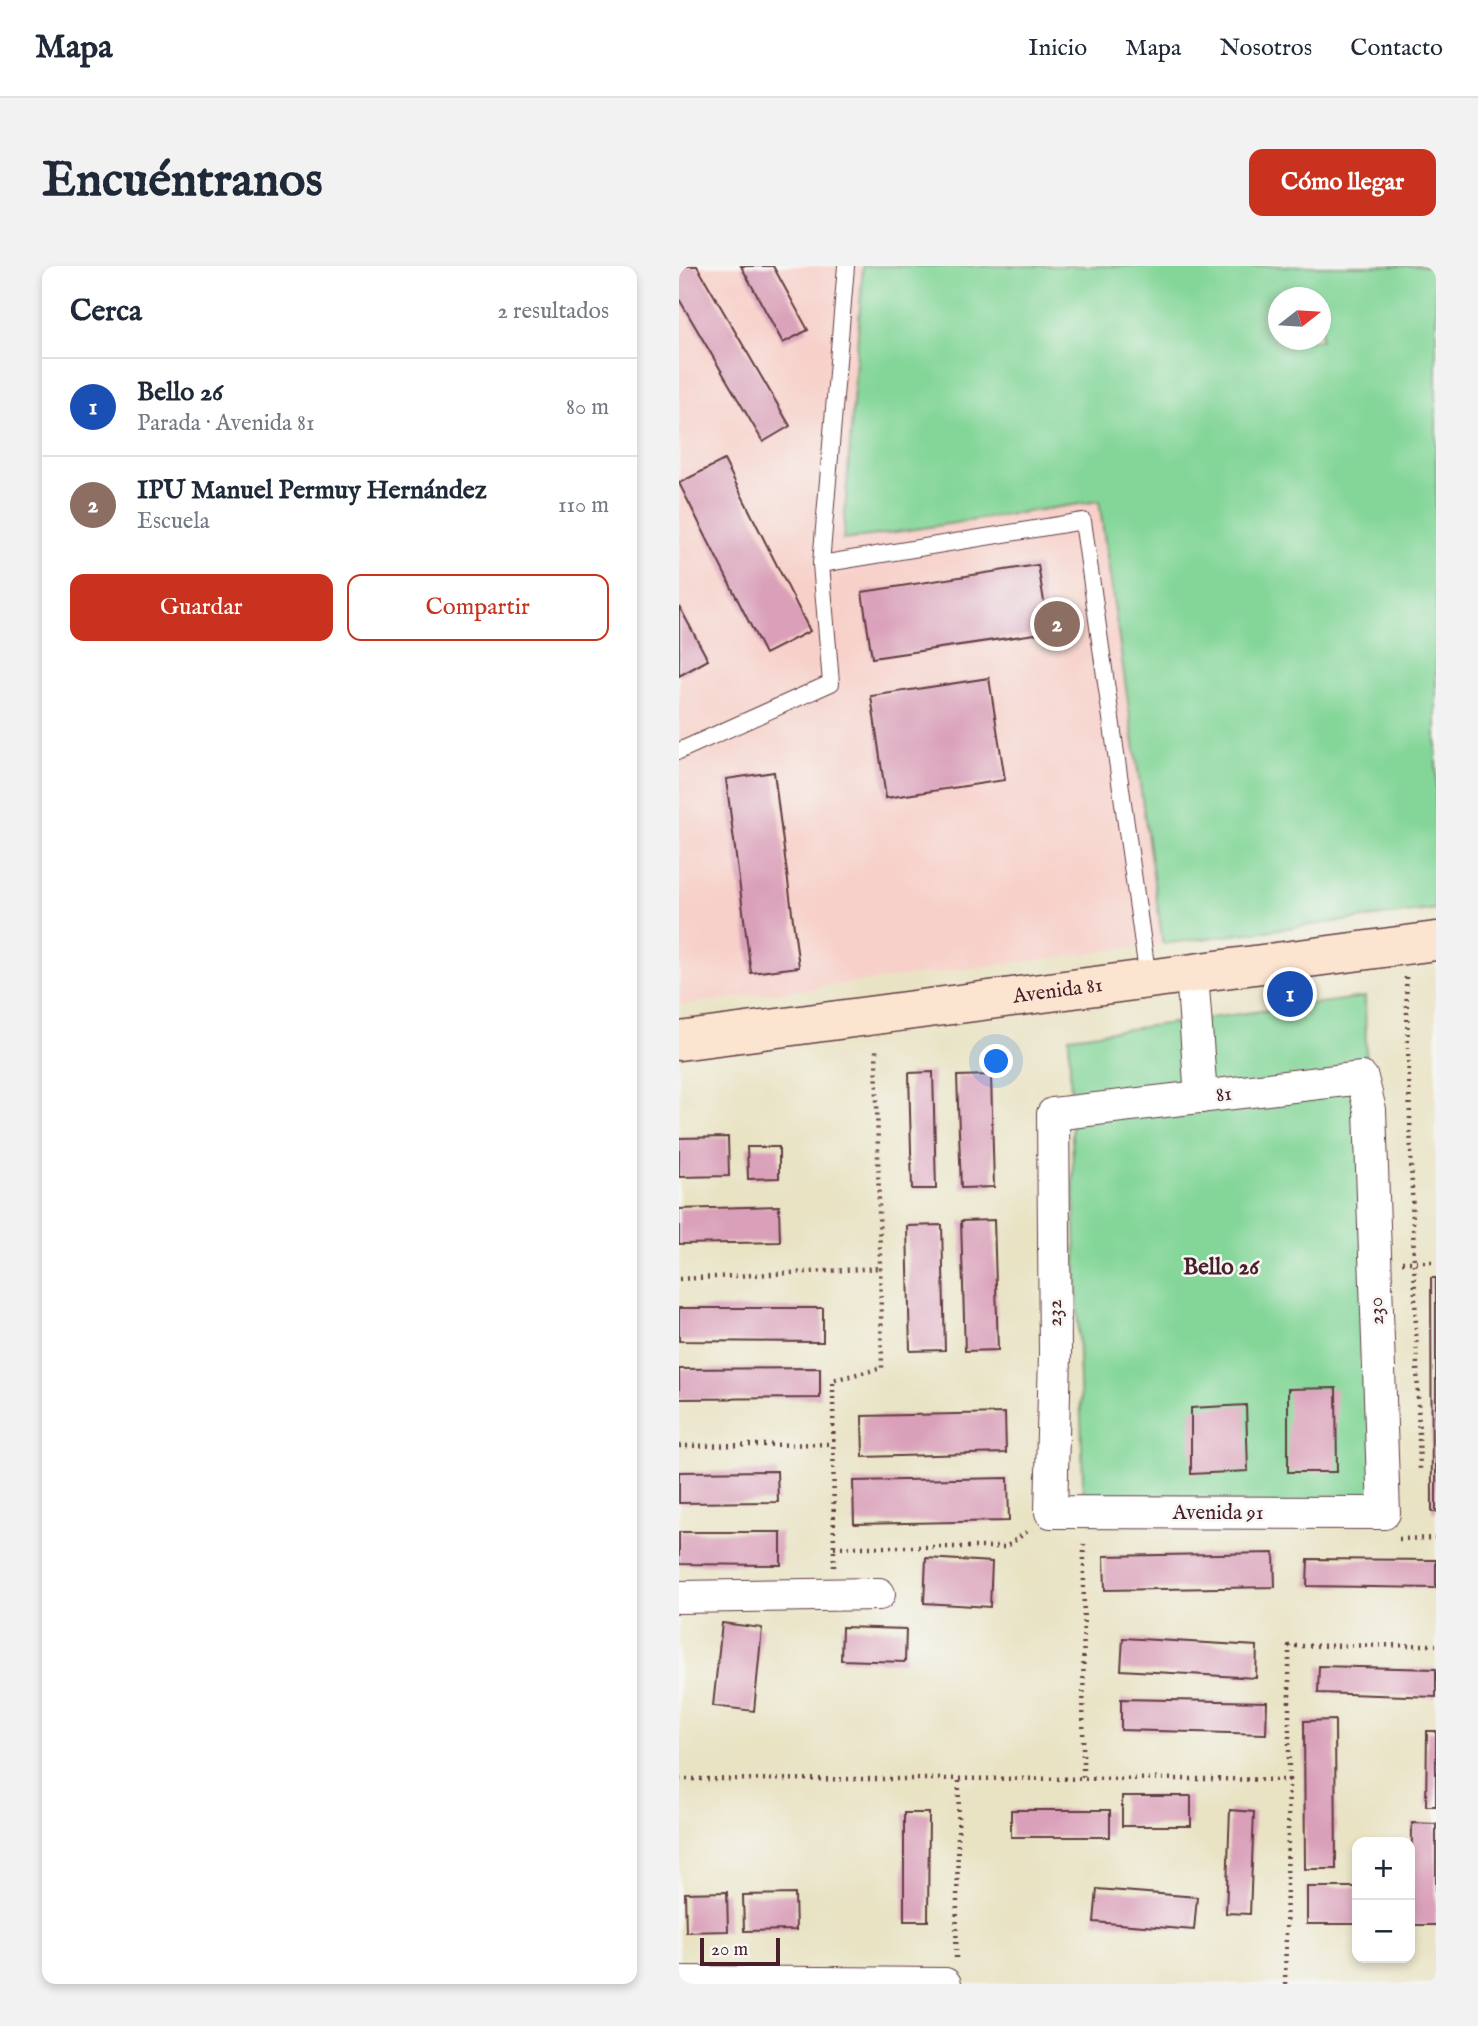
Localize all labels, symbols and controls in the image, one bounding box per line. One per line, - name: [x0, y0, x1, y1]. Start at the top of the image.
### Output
- text: Mapa: [35, 27, 112, 69]
- text: Inicio: [1028, 33, 1087, 64]
- text: Mapa: [1125, 33, 1181, 64]
- text: Nosotros: [1219, 33, 1312, 64]
- text: Contacto: [1350, 33, 1443, 64]
- button: Cómo llegar: [1249, 149, 1436, 216]
- text: Encuéntranos: [42, 151, 323, 213]
- north arrow: [1268, 287, 1331, 350]
- text: Cerca: [70, 293, 142, 331]
- text: 2 resultados: [497, 297, 609, 326]
- text: Bello 26: [137, 376, 223, 409]
- text: 1: [89, 393, 97, 422]
- text: 80 m: [566, 393, 609, 422]
- text: Parada · Avenida 81: [137, 409, 315, 438]
- text: IPU Manuel Permuy Hernández: [137, 474, 487, 507]
- text: 2: [88, 491, 98, 520]
- text: 110 m: [558, 491, 609, 520]
- text: Escuela: [137, 507, 210, 536]
- button: Guardar: [70, 574, 333, 641]
- button: Compartir: [347, 574, 609, 641]
- pin: 2: [1034, 598, 1080, 650]
- pin: 1: [1267, 968, 1313, 1020]
- street label: Avenida 81: [1010, 972, 1104, 1010]
- your location: [979, 1044, 1013, 1078]
- street label: 81: [1214, 1081, 1234, 1109]
- district label: Bello 26: [1183, 1253, 1260, 1282]
- street label: 230: [1363, 1297, 1391, 1325]
- street label: 232: [1042, 1299, 1069, 1327]
- street label: Avenida 91: [1171, 1500, 1264, 1527]
- map controls: [1352, 1837, 1415, 1963]
- button: +: [1352, 1837, 1415, 1900]
- button: −: [1352, 1900, 1415, 1963]
- scale bar: [700, 1935, 781, 1967]
- text: 20 m: [711, 1938, 748, 1962]

